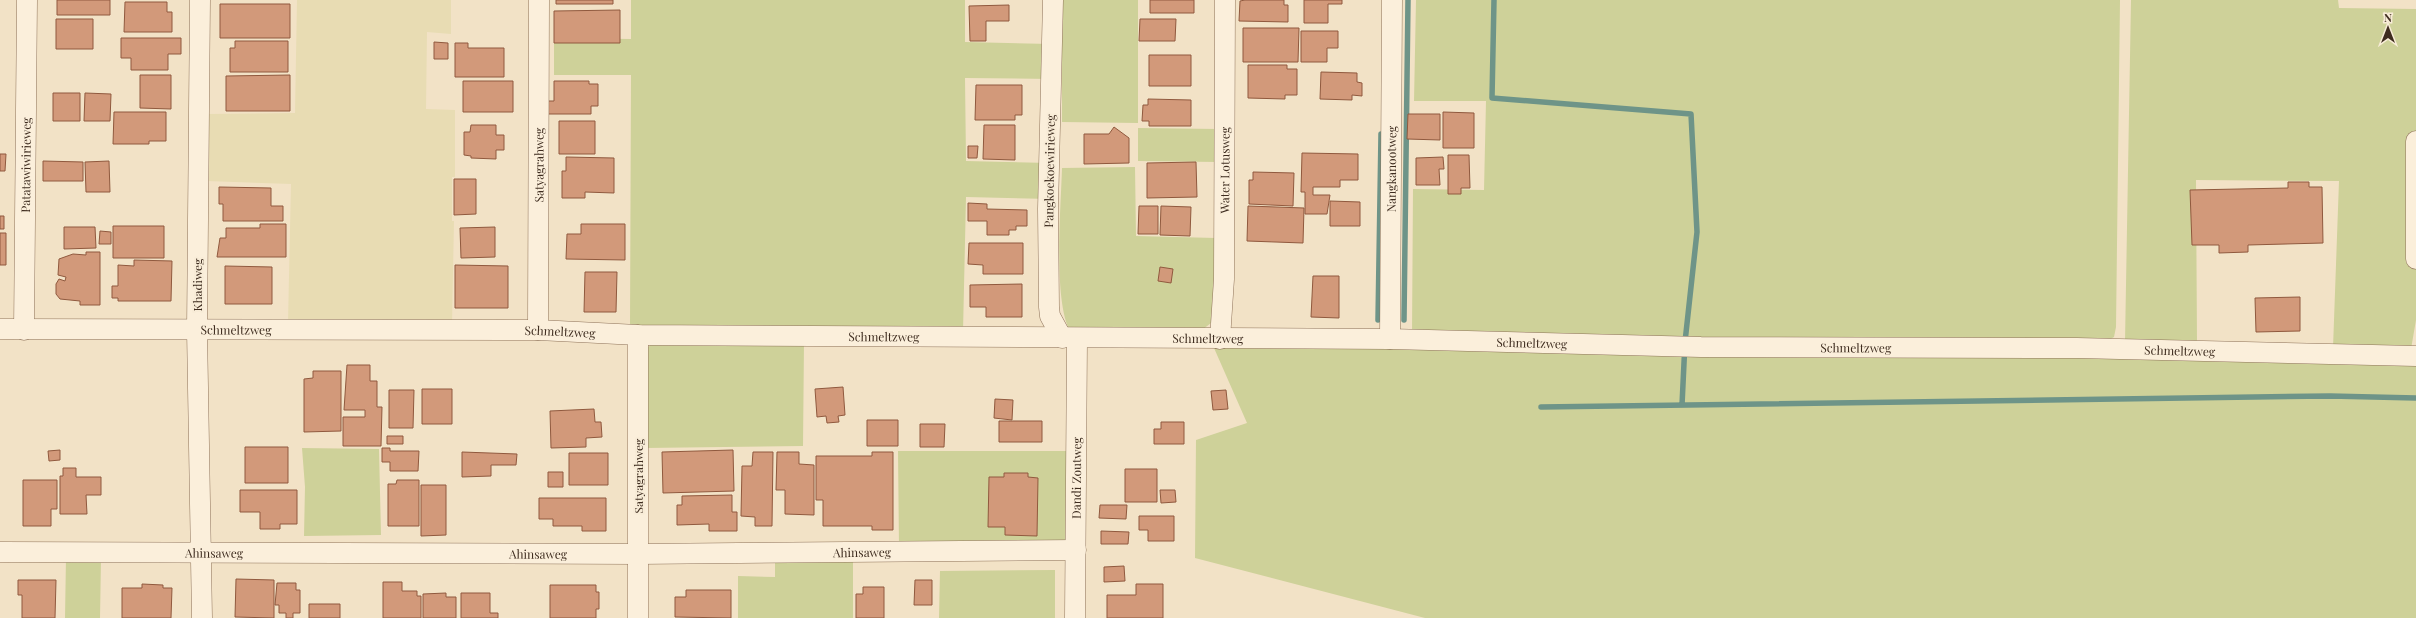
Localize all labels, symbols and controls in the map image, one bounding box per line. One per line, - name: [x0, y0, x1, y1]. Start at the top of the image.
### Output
- north arrow: [2368, 8, 2408, 48]
- text: N: [2384, 10, 2392, 25]
- street label: Pangkoekoewirieweg: [1040, 114, 1058, 228]
- street label: Patatawiwirieweg: [17, 117, 34, 213]
- street label: Nangkanootweg: [1383, 125, 1399, 212]
- street label: Water Lotusweg: [1216, 126, 1233, 214]
- street label: Satyagrahweg: [530, 127, 547, 202]
- street label: Khadiweg: [189, 258, 205, 311]
- street label: Schmeltzweg: [200, 321, 272, 338]
- street label: Schmeltzweg: [524, 322, 597, 341]
- street label: Schmeltzweg: [848, 328, 920, 345]
- street label: Schmeltzweg: [1172, 330, 1244, 346]
- street label: Schmeltzweg: [1496, 334, 1568, 352]
- street label: Schmeltzweg: [1820, 339, 1892, 356]
- street label: Schmeltzweg: [2144, 342, 2216, 359]
- street label: Dandi Zoutweg: [1068, 436, 1084, 519]
- street label: Satyagrahweg: [630, 438, 646, 513]
- street label: Ahinsaweg: [832, 544, 892, 560]
- street label: Ahinsaweg: [184, 545, 244, 561]
- street label: Ahinsaweg: [508, 546, 568, 562]

